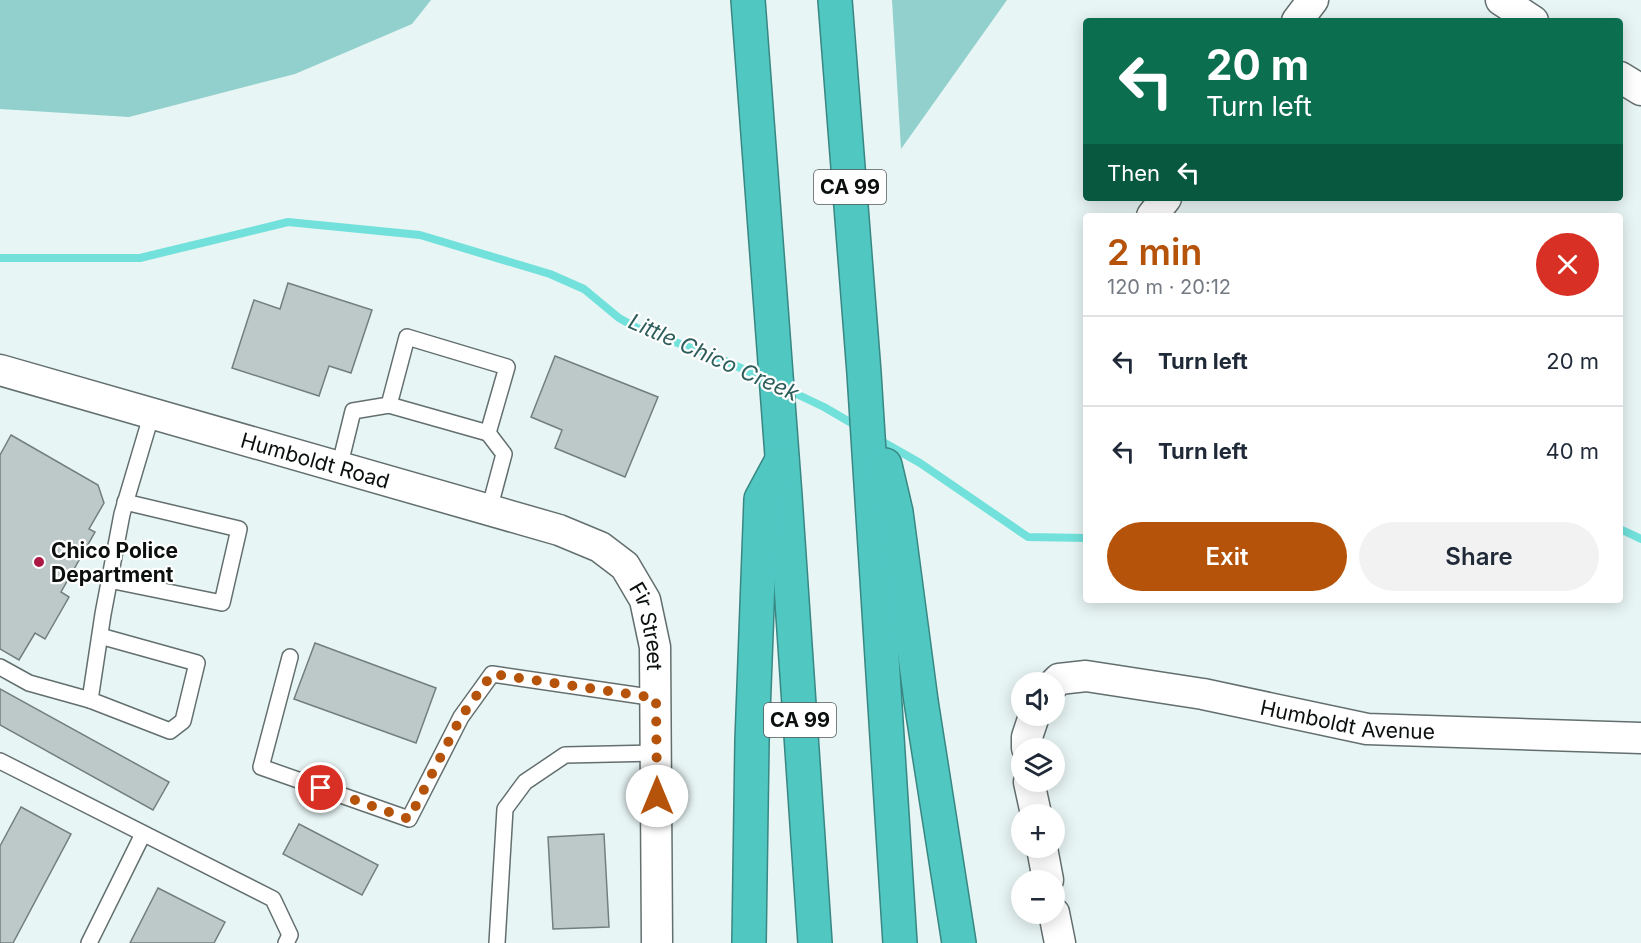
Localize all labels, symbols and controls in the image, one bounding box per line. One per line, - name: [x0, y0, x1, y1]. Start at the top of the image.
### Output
- text: 20 m: [1206, 39, 1309, 90]
- icon: left: [1107, 42, 1185, 120]
- text: Turn left: [1206, 90, 1312, 123]
- icon: left: [1172, 156, 1205, 189]
- text: Then: [1107, 160, 1160, 186]
- road number: CA 99: [814, 170, 886, 204]
- text: 2 min: [1107, 230, 1202, 274]
- button: close: [1536, 233, 1599, 296]
- text: 120 m · 20:12: [1107, 275, 1231, 299]
- water label: Little Chico Creek: [625, 308, 804, 407]
- icon: left: [1107, 345, 1140, 378]
- text: Turn left: [1158, 348, 1248, 374]
- text: 20 m: [1546, 348, 1599, 374]
- street label: Humboldt Road: [238, 427, 393, 493]
- icon: left: [1107, 435, 1140, 468]
- text: Turn left: [1158, 438, 1248, 464]
- text: 40 m: [1545, 438, 1599, 464]
- button: Exit: [1107, 522, 1347, 591]
- button: Share: [1359, 522, 1599, 591]
- place label: Chico Police Department: [51, 538, 178, 587]
- marker: Chico Police Department: [32, 555, 46, 569]
- street label: Fir Street: [625, 577, 668, 671]
- map controls: [1011, 672, 1065, 924]
- button: sound: [1011, 672, 1065, 726]
- street label: Humboldt Avenue: [1258, 694, 1435, 744]
- road number: CA 99: [764, 703, 836, 737]
- button: layers: [1011, 738, 1065, 792]
- pin: [295, 762, 346, 813]
- position arrow: [625, 764, 689, 828]
- icon: arrive: [304, 771, 337, 804]
- button: +: [1011, 804, 1065, 858]
- button: −: [1011, 870, 1065, 924]

